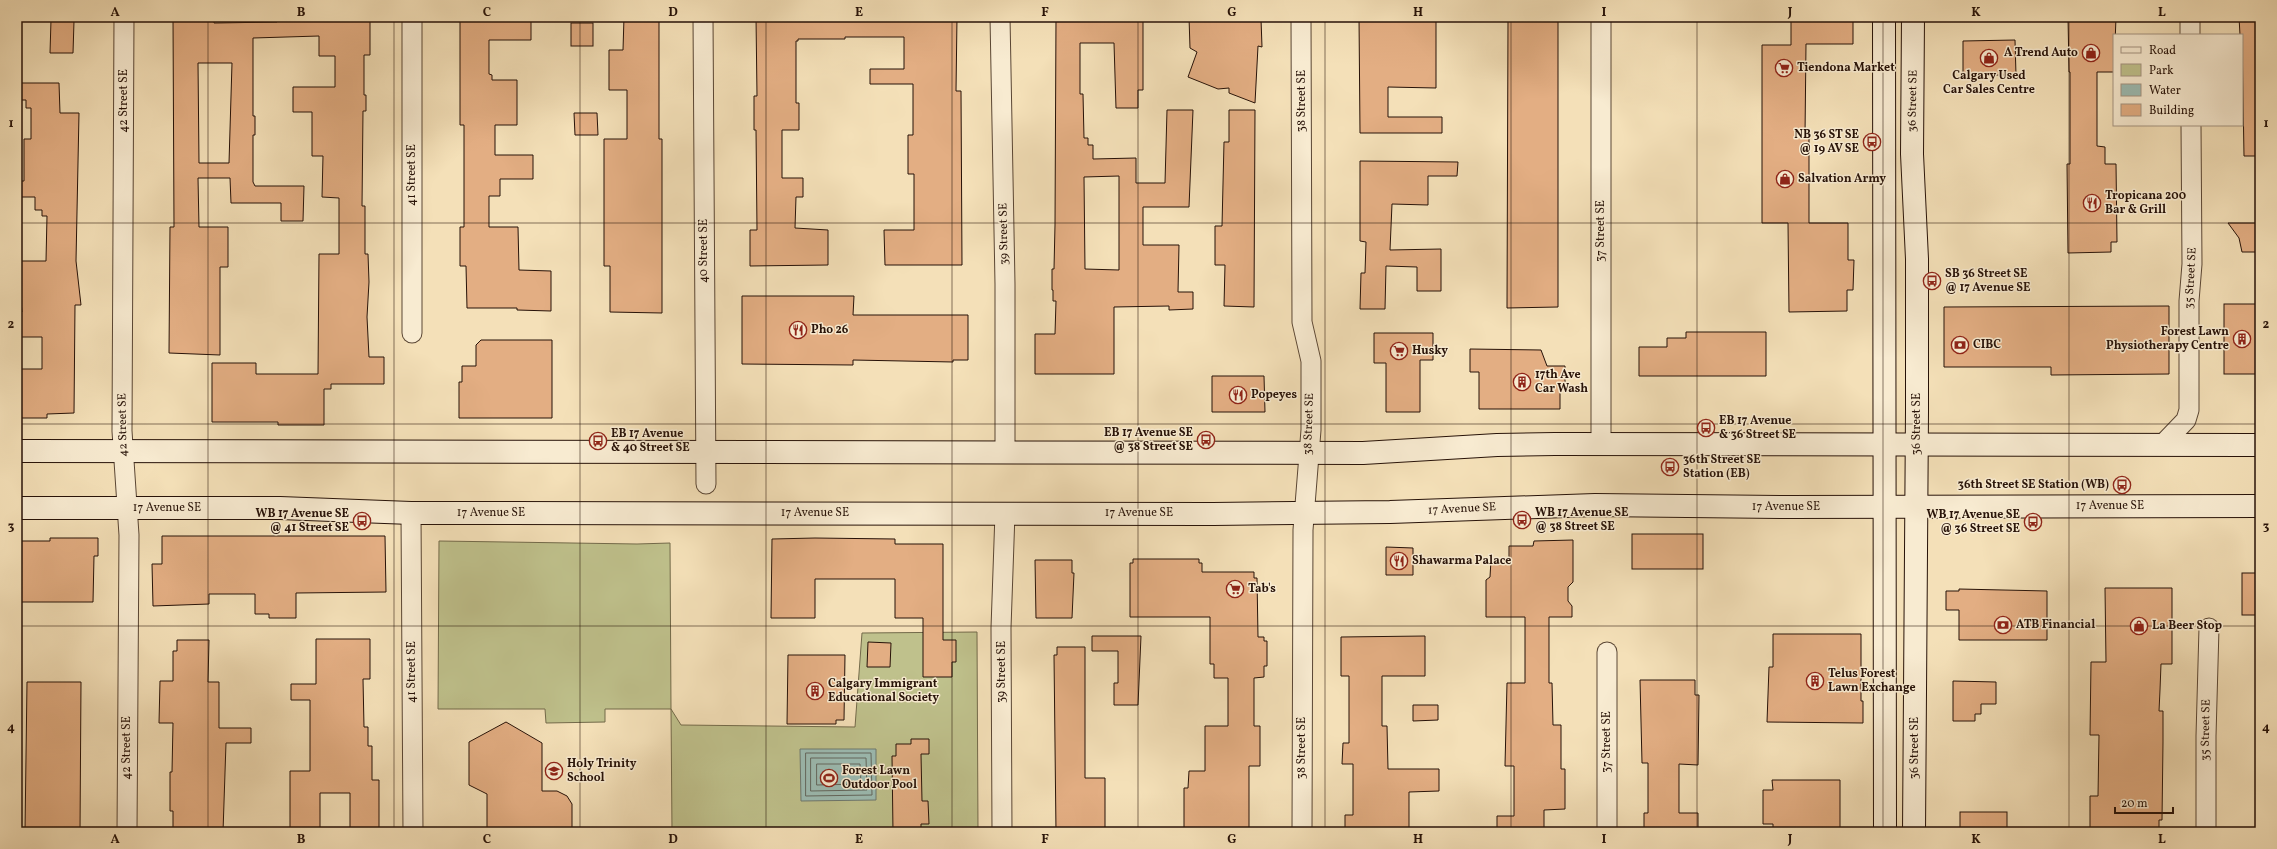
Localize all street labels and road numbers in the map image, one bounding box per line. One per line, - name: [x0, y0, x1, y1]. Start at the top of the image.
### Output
- street label: 42 Street SE: [116, 69, 132, 133]
- street label: 38 Street SE: [1294, 70, 1310, 132]
- street label: 36 Street SE: [1904, 70, 1922, 132]
- street label: 41 Street SE: [404, 144, 420, 206]
- street label: 37 Street SE: [1593, 200, 1609, 262]
- street label: 39 Street SE: [995, 203, 1013, 265]
- street label: 40 Street SE: [696, 219, 712, 283]
- street label: 35 Street SE: [2181, 247, 2201, 309]
- street label: 42 Street SE: [114, 393, 132, 457]
- street label: 38 Street SE: [1300, 393, 1318, 455]
- street label: 36 Street SE: [1909, 393, 1925, 455]
- street label: 17 Avenue SE: [2076, 498, 2144, 514]
- street label: 17 Avenue SE: [1427, 499, 1497, 519]
- street label: 17 Avenue SE: [1752, 499, 1820, 515]
- street label: 17 Avenue SE: [133, 500, 201, 516]
- street label: 17 Avenue SE: [457, 505, 525, 521]
- street label: 17 Avenue SE: [781, 505, 849, 521]
- street label: 17 Avenue SE: [1105, 505, 1173, 521]
- street label: 41 Street SE: [404, 641, 420, 703]
- street label: 39 Street SE: [994, 641, 1010, 703]
- street label: 35 Street SE: [2197, 699, 2215, 761]
- street label: 37 Street SE: [1599, 711, 1615, 773]
- street label: 42 Street SE: [119, 716, 135, 780]
- street label: 38 Street SE: [1294, 717, 1310, 779]
- street label: 36 Street SE: [1907, 717, 1923, 779]

